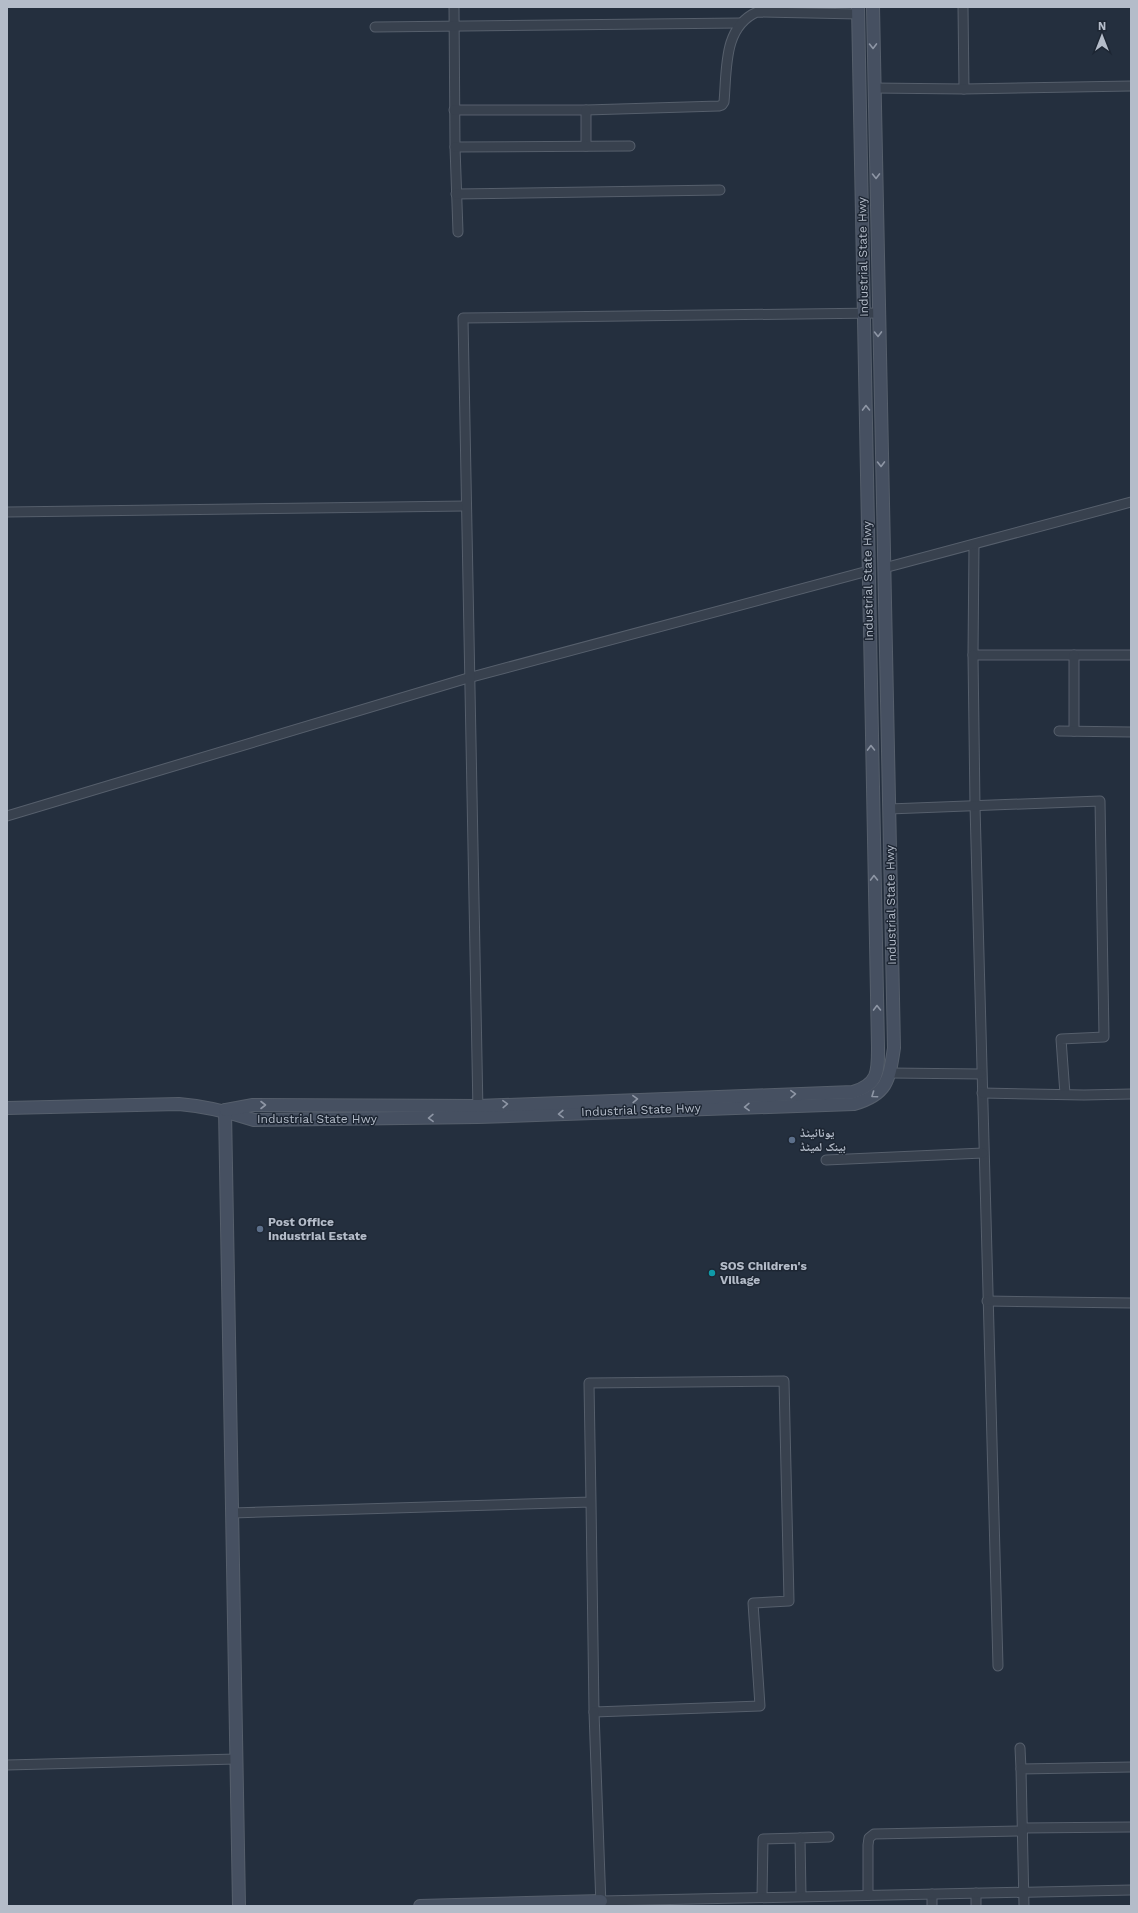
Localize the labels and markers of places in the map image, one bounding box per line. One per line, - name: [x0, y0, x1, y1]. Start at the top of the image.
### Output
- place label: یونائیٹڈ بینک لمیٹڈ: [800, 1126, 846, 1154]
- marker: یونائیٹڈ بینک لمیٹڈ: [787, 1135, 797, 1145]
- place label: Post Office Industrial Estate: [268, 1215, 367, 1243]
- marker: Post Office Industrial Estate: [255, 1224, 265, 1234]
- place label: SOS Children's Village: [720, 1259, 808, 1287]
- marker: SOS Children's Village: [707, 1268, 717, 1278]

